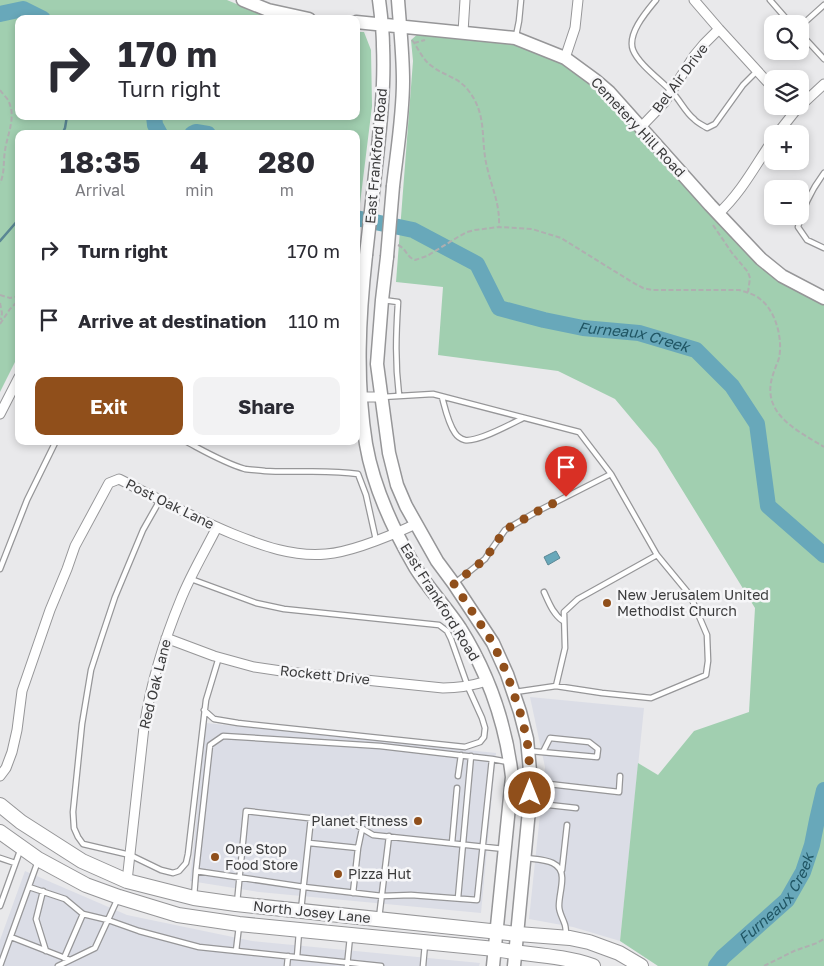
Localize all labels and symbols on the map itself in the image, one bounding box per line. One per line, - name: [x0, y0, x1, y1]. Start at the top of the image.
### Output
- street label: Bel Air Drive: [648, 40, 711, 116]
- street label: Cemetery Hill Road: [588, 73, 689, 180]
- street label: East Frankford Road: [361, 87, 390, 224]
- water label: Furneaux Creek: [577, 317, 693, 356]
- pin: [545, 446, 587, 497]
- street label: Post Oak Lane: [123, 475, 217, 532]
- street label: East Frankford Road: [397, 540, 484, 664]
- place label: New Jerusalem United Methodist Church: [617, 586, 769, 619]
- marker: New Jerusalem United Methodist Church: [601, 597, 613, 609]
- street label: Red Oak Lane: [135, 637, 174, 731]
- street label: Rockett Drive: [279, 661, 371, 688]
- position arrow: [503, 766, 555, 818]
- place label: Planet Fitness: [311, 812, 408, 829]
- marker: Planet Fitness: [412, 815, 424, 827]
- place label: One Stop Food Store: [225, 840, 298, 873]
- water label: Furneaux Creek: [734, 849, 817, 947]
- marker: One Stop Food Store: [209, 851, 221, 863]
- place label: Pizza Hut: [348, 865, 411, 882]
- marker: Pizza Hut: [332, 868, 344, 880]
- street label: North Josey Lane: [252, 897, 372, 926]

